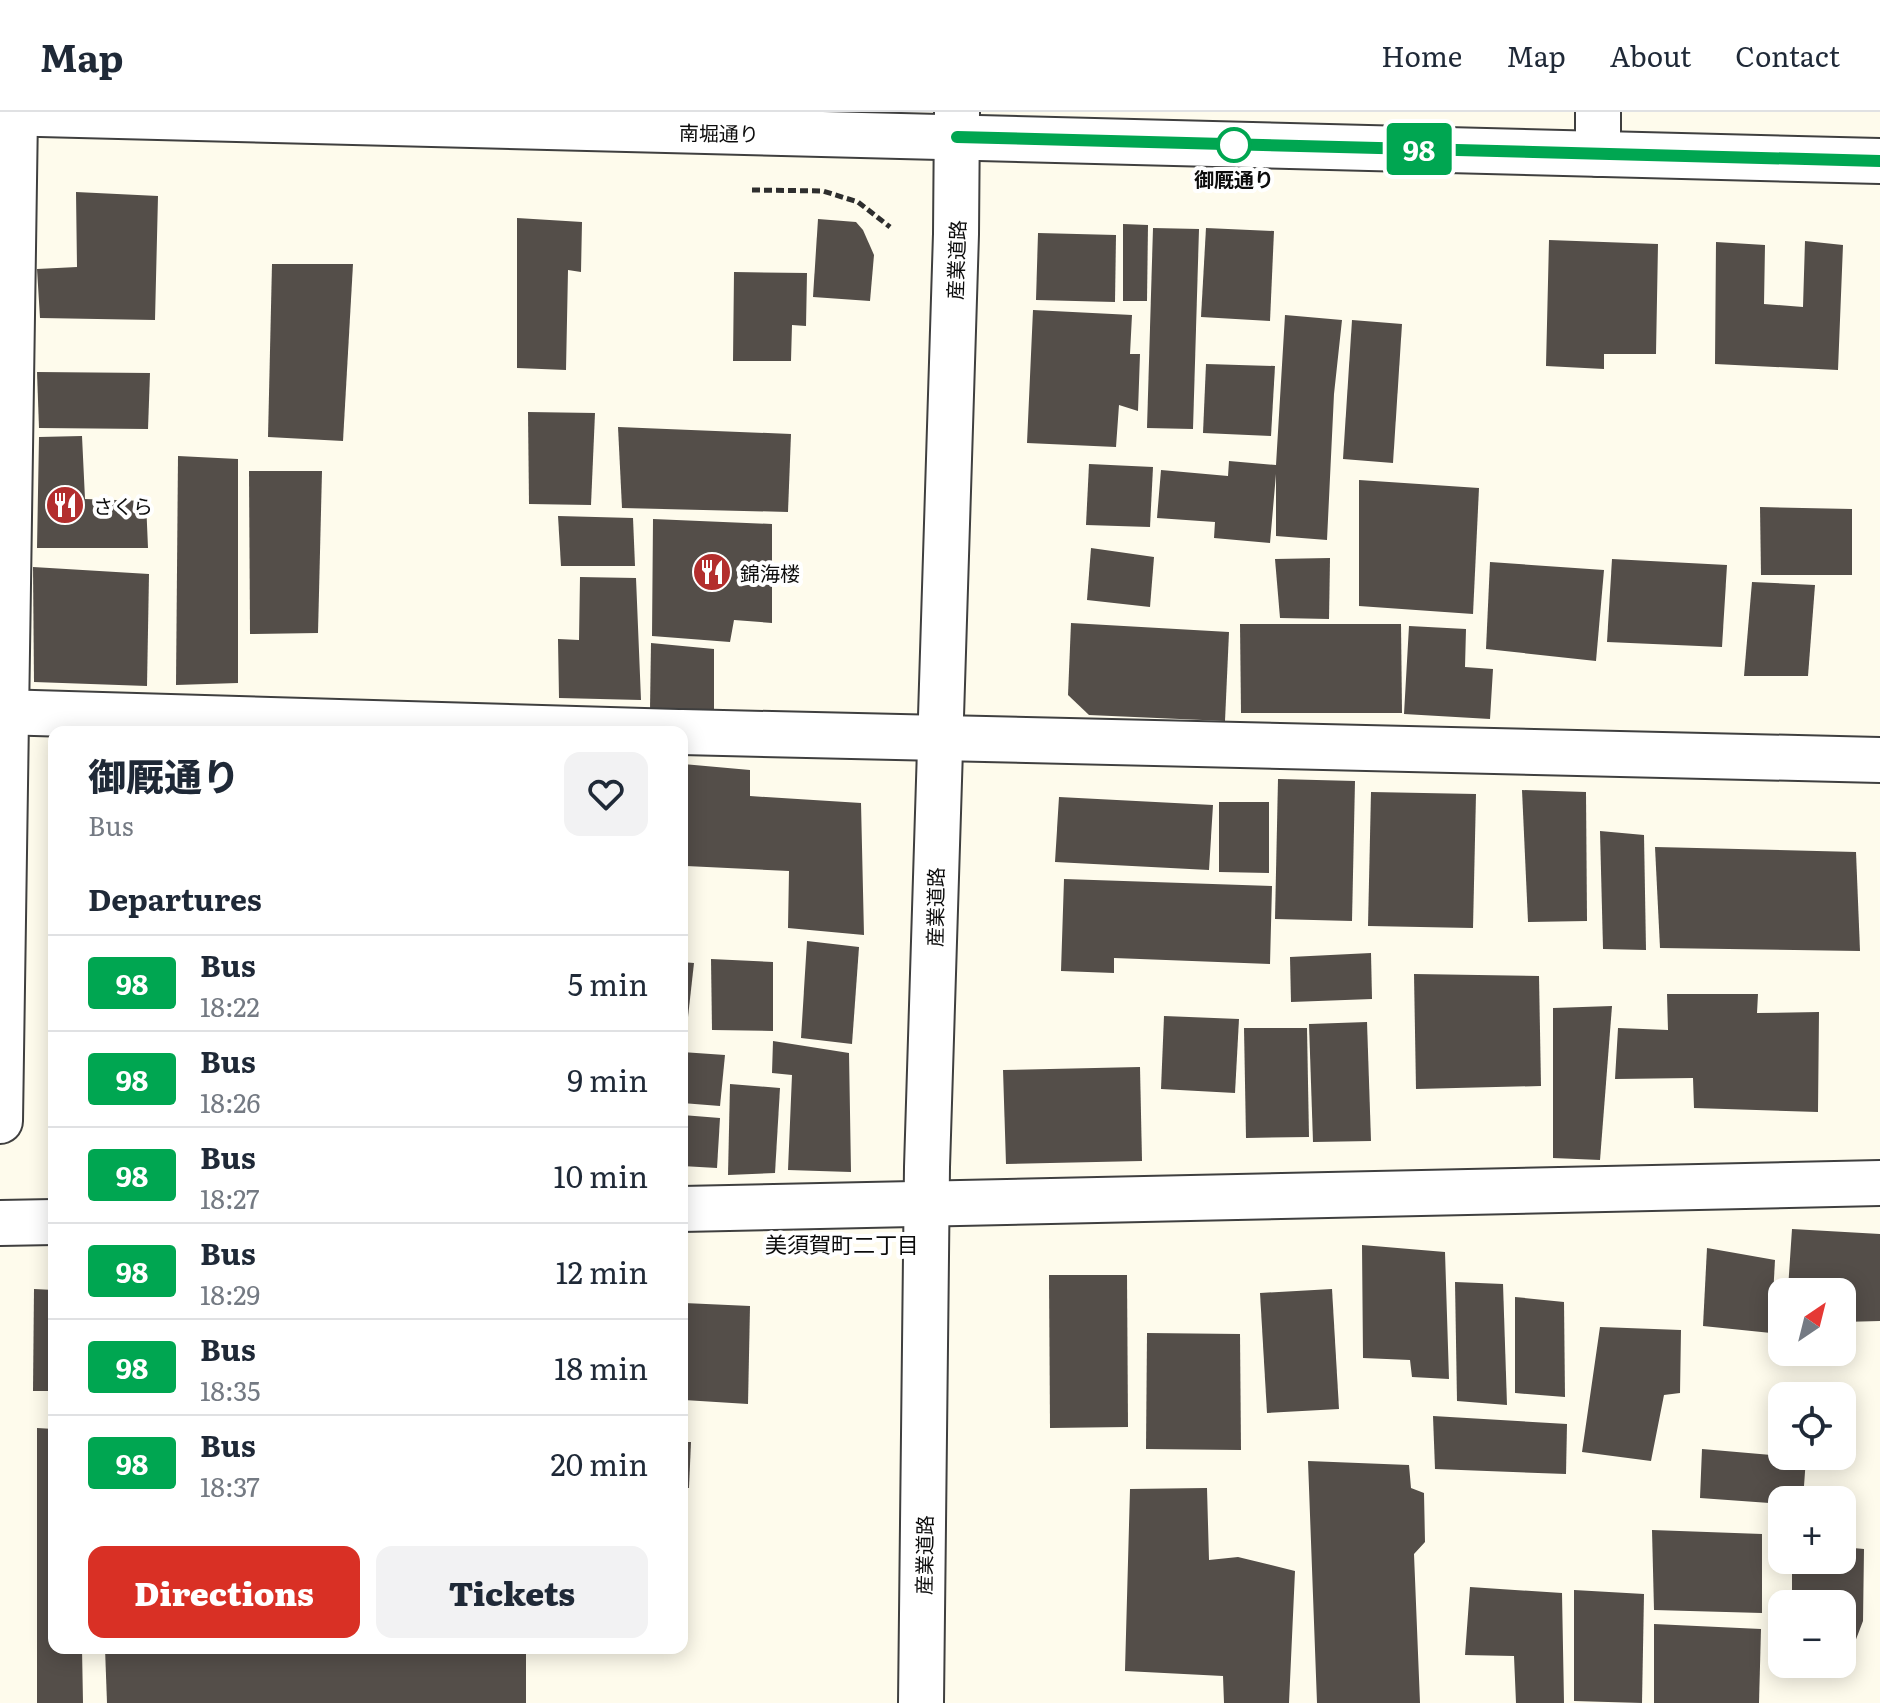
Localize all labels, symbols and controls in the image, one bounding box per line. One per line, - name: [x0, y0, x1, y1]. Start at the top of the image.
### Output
- text: Map: [40, 27, 124, 84]
- text: Home: [1381, 34, 1462, 76]
- text: Map: [1506, 34, 1566, 76]
- text: About: [1610, 34, 1691, 76]
- text: Contact: [1735, 34, 1840, 76]
- street label: 南堀通り: [679, 116, 759, 148]
- line badge: 98: [1383, 123, 1455, 175]
- marker: 御厩通り: [1217, 128, 1251, 162]
- text: 98: [1403, 128, 1435, 170]
- place label: 御厩通り: [1194, 163, 1274, 193]
- street label: 産業道路: [939, 220, 971, 300]
- restaurant icon: さくら: [44, 484, 86, 526]
- place label: さくら: [93, 490, 153, 520]
- restaurant icon: 錦海楼: [691, 551, 733, 593]
- place label: 錦海楼: [740, 557, 800, 587]
- text: 御厩通り: [88, 746, 240, 803]
- button: heart: [564, 752, 648, 836]
- text: Bus: [88, 805, 133, 844]
- street label: 産業道路: [918, 867, 950, 947]
- text: Departures: [88, 876, 262, 920]
- text: Bus: [200, 942, 256, 986]
- text: 5 min: [568, 961, 648, 1005]
- text: 98: [116, 962, 148, 1004]
- text: 18:22: [200, 986, 260, 1025]
- text: Bus: [200, 1038, 256, 1082]
- text: 9 min: [567, 1057, 648, 1101]
- text: 98: [116, 1058, 148, 1100]
- text: 18:26: [200, 1082, 260, 1121]
- text: Bus: [200, 1134, 256, 1178]
- text: 10 min: [554, 1153, 648, 1197]
- text: 98: [116, 1154, 148, 1196]
- text: 18:27: [200, 1178, 259, 1217]
- district label: 美須賀町二丁目: [765, 1227, 919, 1260]
- text: Bus: [200, 1230, 256, 1274]
- text: 12 min: [556, 1249, 648, 1293]
- text: 98: [116, 1250, 148, 1292]
- text: 18:29: [200, 1274, 260, 1313]
- north arrow: [1768, 1278, 1856, 1366]
- map controls: [1768, 1278, 1856, 1678]
- text: Bus: [200, 1326, 256, 1370]
- text: 18 min: [554, 1345, 648, 1389]
- text: 98: [116, 1346, 148, 1388]
- text: 18:35: [200, 1370, 260, 1409]
- button: locate: [1768, 1382, 1856, 1470]
- text: Bus: [200, 1422, 256, 1466]
- text: 20 min: [551, 1441, 648, 1485]
- text: 98: [116, 1442, 148, 1484]
- text: 18:37: [200, 1466, 260, 1505]
- button: +: [1768, 1486, 1856, 1574]
- street label: 産業道路: [907, 1515, 939, 1595]
- button: Directions: [88, 1546, 360, 1638]
- button: Tickets: [376, 1546, 648, 1638]
- button: −: [1768, 1590, 1856, 1678]

